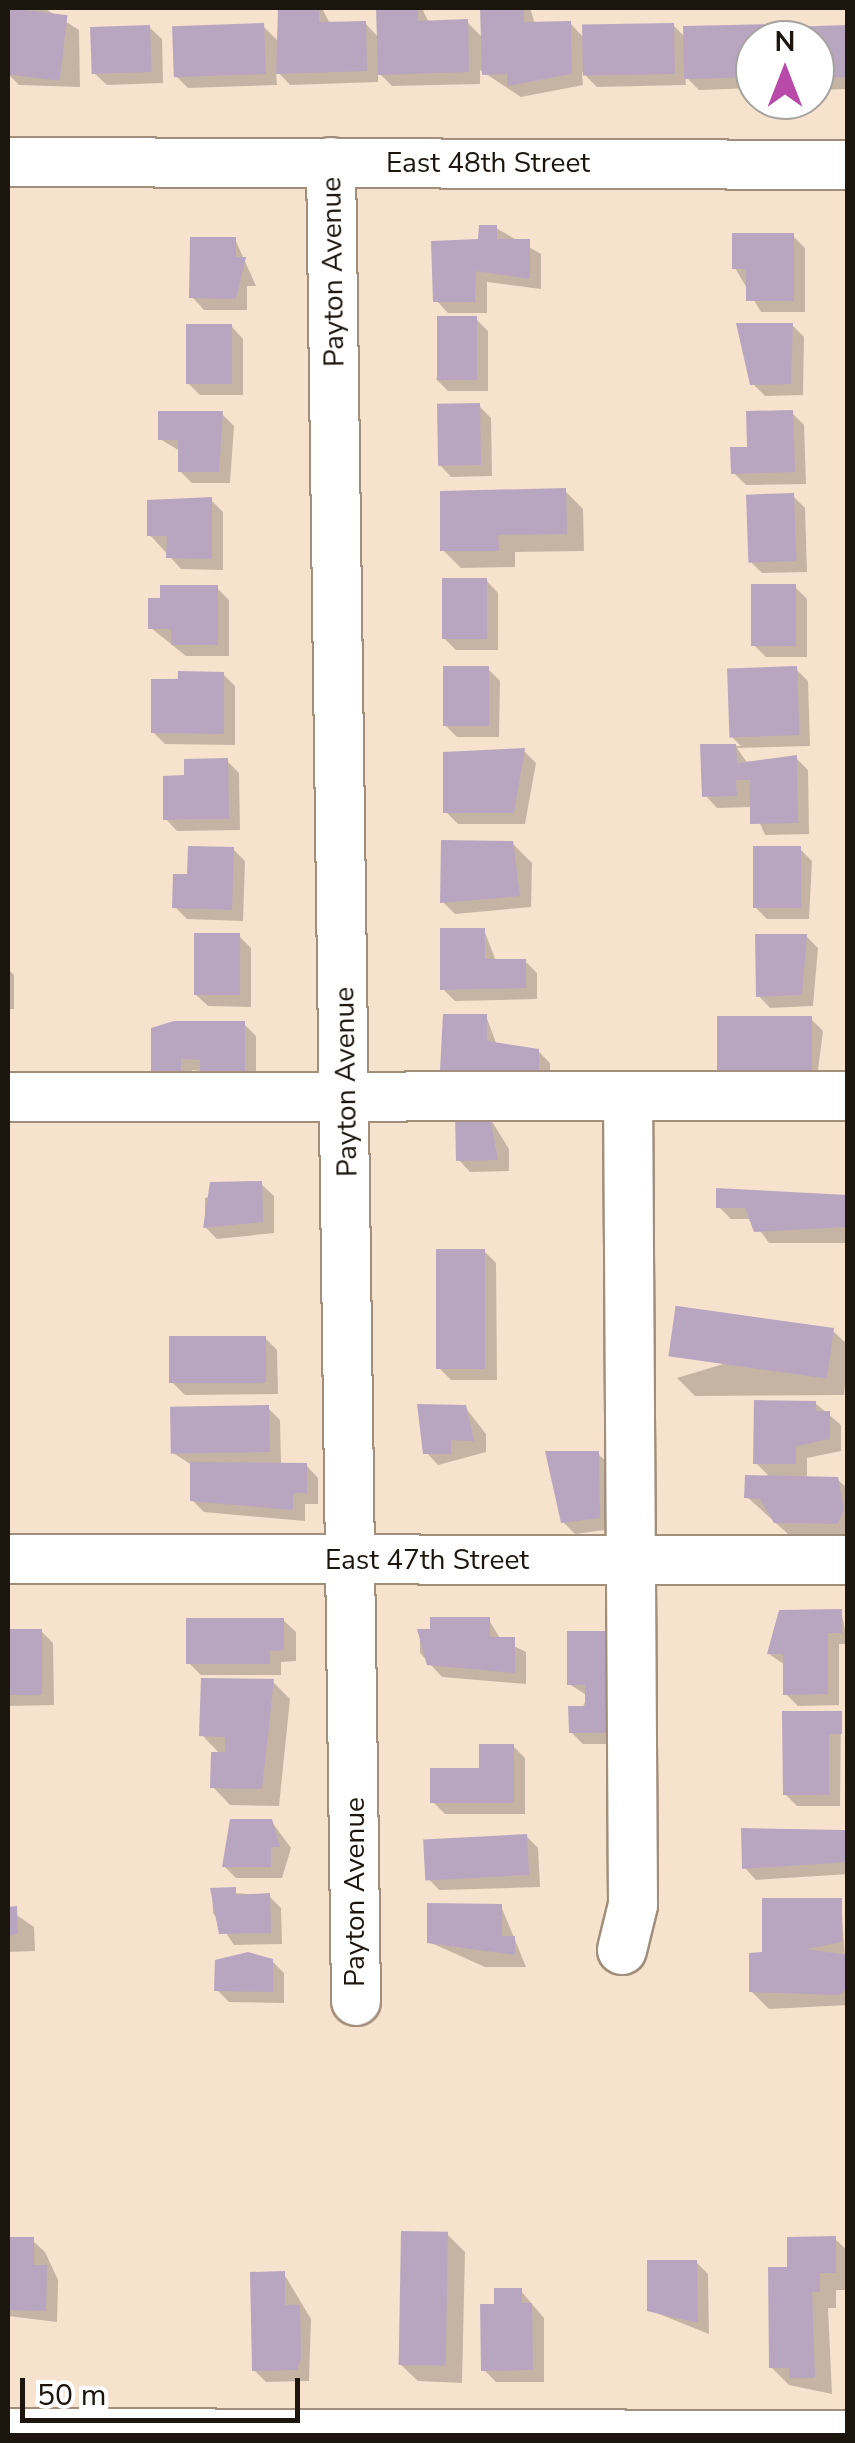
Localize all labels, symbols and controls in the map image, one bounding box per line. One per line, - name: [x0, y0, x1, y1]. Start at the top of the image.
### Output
- north arrow: [735, 20, 835, 120]
- text: N: [775, 23, 795, 61]
- street label: East 48th Street: [386, 146, 590, 180]
- street label: Payton Avenue: [315, 177, 351, 367]
- street label: Payton Avenue: [328, 987, 364, 1177]
- street label: East 47th Street: [325, 1543, 529, 1577]
- street label: Payton Avenue: [338, 1797, 372, 1987]
- scale bar: [25, 2358, 305, 2420]
- text: 50 m: [37, 2375, 106, 2416]

